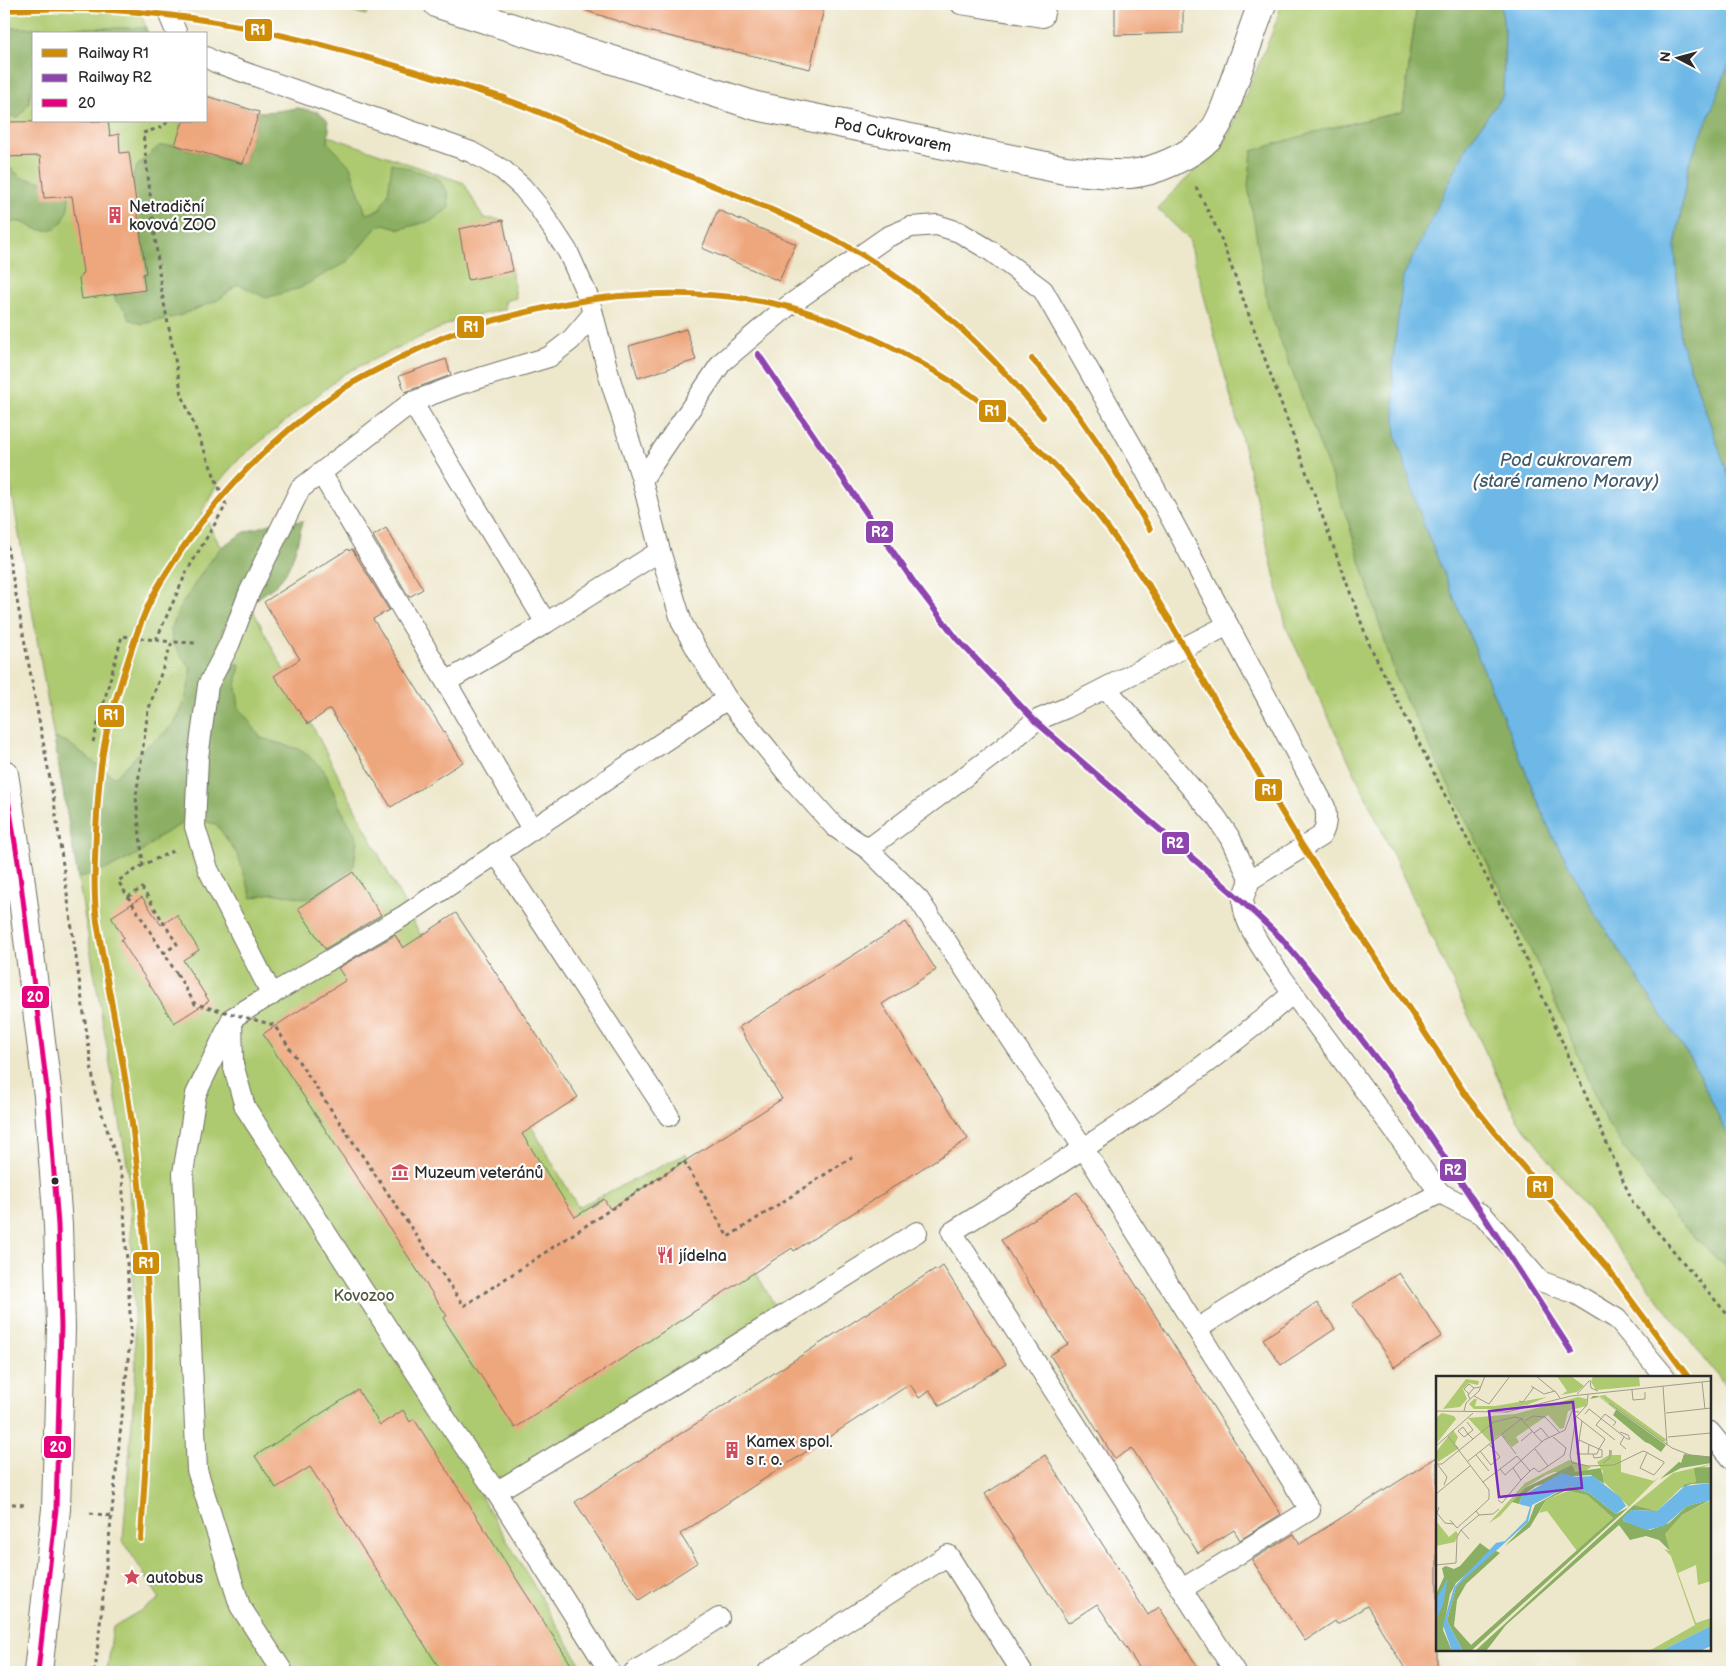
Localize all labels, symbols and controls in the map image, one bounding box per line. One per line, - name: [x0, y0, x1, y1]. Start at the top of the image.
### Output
- line badge: R1: [244, 18, 273, 42]
- text: R1: [250, 22, 266, 39]
- legend: [32, 32, 208, 122]
- north arrow: [1654, 32, 1704, 82]
- text: Railway R1: [78, 44, 149, 63]
- text: N: [1657, 51, 1675, 63]
- text: Railway R2: [78, 68, 152, 87]
- text: 20: [78, 94, 96, 113]
- street label: Pod Cukrovarem: [832, 114, 953, 157]
- place label: Netradiční kovová ZOO: [129, 198, 216, 235]
- building icon: Netradiční kovová ZOO: [105, 205, 125, 225]
- line badge: R1: [456, 315, 485, 339]
- text: R1: [463, 319, 479, 336]
- line badge: R1: [978, 399, 1007, 423]
- text: R1: [984, 403, 1000, 420]
- water label: Pod cukrovarem (staré rameno Moravy): [1473, 450, 1659, 492]
- line badge: R2: [865, 520, 894, 544]
- text: R2: [871, 524, 890, 541]
- line badge: R1: [97, 704, 125, 728]
- text: R1: [103, 707, 119, 724]
- line badge: R1: [1254, 778, 1283, 802]
- text: R1: [1261, 782, 1277, 799]
- line badge: R2: [1161, 831, 1190, 855]
- text: R2: [1166, 835, 1185, 852]
- line badge: 20: [21, 985, 50, 1009]
- text: 20: [27, 989, 44, 1006]
- line badge: R2: [1439, 1158, 1467, 1182]
- museum icon: Muzeum veteránů: [390, 1162, 410, 1182]
- text: R2: [1444, 1162, 1463, 1179]
- place label: Muzeum veteránů: [414, 1164, 543, 1183]
- line badge: R1: [1526, 1175, 1554, 1199]
- unlabelled marker: [50, 1176, 60, 1186]
- text: R1: [1532, 1179, 1548, 1196]
- restaurant icon: jídelna: [655, 1245, 675, 1265]
- place label: jídelna: [678, 1247, 727, 1266]
- line badge: R1: [132, 1251, 160, 1275]
- text: R1: [138, 1255, 154, 1272]
- park label: Kovozoo: [333, 1287, 395, 1306]
- inset map: [1436, 1376, 1711, 1651]
- place label: Kamex spol. s r. o.: [746, 1433, 833, 1470]
- line badge: 20: [43, 1435, 72, 1459]
- text: 20: [50, 1439, 67, 1456]
- building icon: Kamex spol. s r. o.: [722, 1440, 742, 1460]
- place icon: autobus: [122, 1567, 142, 1587]
- place label: autobus: [146, 1569, 203, 1588]

